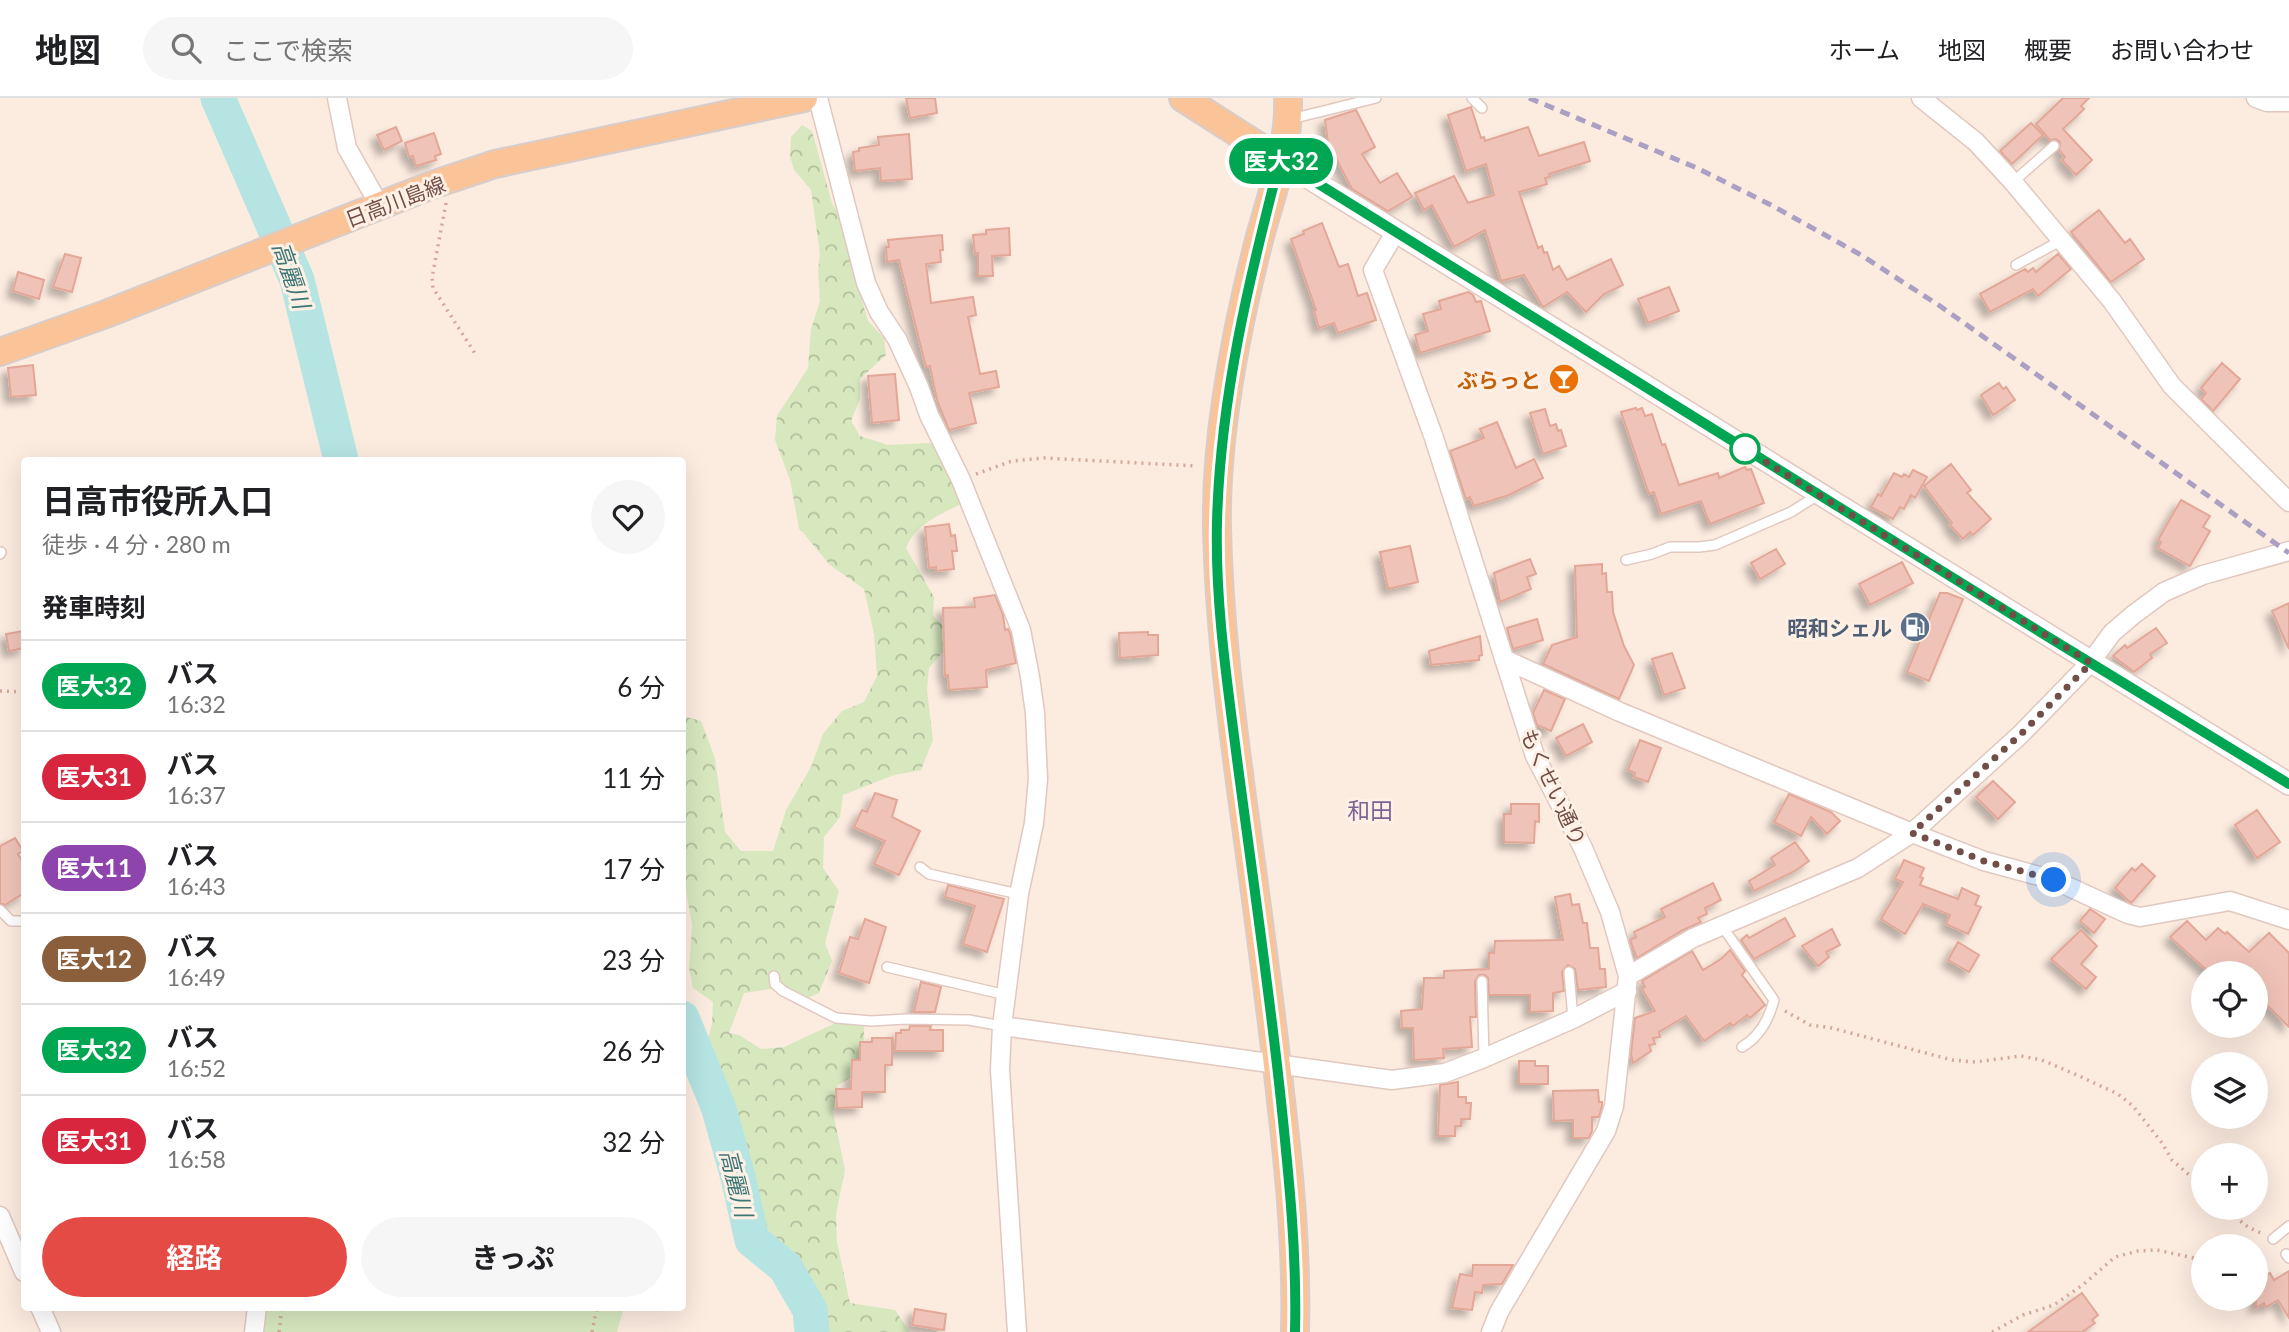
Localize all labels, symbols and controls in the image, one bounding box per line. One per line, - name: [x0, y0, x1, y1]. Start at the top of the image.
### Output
- search box: [143, 17, 633, 80]
- text: 地図: [35, 29, 101, 69]
- icon: search: [167, 29, 205, 67]
- text: ここで検索: [223, 34, 353, 66]
- text: ホーム: [1829, 35, 1900, 64]
- text: 地図: [1938, 35, 1986, 64]
- text: 概要: [2024, 35, 2072, 64]
- text: お問い合わせ: [2110, 35, 2254, 64]
- line badge: 医大32: [1232, 138, 1330, 184]
- text: 医大32: [1243, 146, 1319, 175]
- street label: 日高川島線: [342, 171, 448, 231]
- water label: 高麗川: [268, 238, 317, 315]
- bar icon: ぶらっと: [1547, 362, 1581, 396]
- place label: ぶらっと: [1457, 367, 1541, 392]
- unlabelled marker: [1730, 434, 1760, 464]
- text: 日高市役所入口: [42, 480, 273, 520]
- button: heart: [591, 480, 665, 554]
- text: 徒歩 · 4 分 · 280 m: [42, 530, 231, 558]
- text: 発車時刻: [42, 591, 146, 623]
- fuel station icon: 昭和シェル: [1898, 610, 1932, 644]
- place label: 昭和シェル: [1787, 615, 1892, 640]
- text: バス: [167, 657, 219, 689]
- text: 医大32: [56, 671, 132, 700]
- text: 6 分: [617, 671, 665, 703]
- text: 16:32: [167, 690, 226, 718]
- street label: もくせい通り: [1516, 725, 1592, 849]
- text: バス: [167, 748, 219, 780]
- text: 医大31: [56, 762, 132, 791]
- text: 11 分: [602, 762, 665, 794]
- text: 16:37: [167, 781, 226, 809]
- district label: 和田: [1347, 796, 1393, 824]
- text: バス: [167, 839, 219, 871]
- text: 医大11: [56, 853, 132, 882]
- text: 17 分: [602, 853, 665, 885]
- your location: [2036, 862, 2071, 897]
- text: 16:43: [167, 872, 226, 900]
- text: バス: [167, 930, 219, 962]
- text: 医大12: [56, 944, 132, 973]
- text: 23 分: [602, 944, 665, 976]
- map controls: [2191, 961, 2268, 1311]
- button: locate: [2191, 961, 2268, 1038]
- text: 16:49: [167, 963, 226, 991]
- text: バス: [167, 1021, 219, 1053]
- text: 医大32: [56, 1035, 132, 1064]
- text: 26 分: [602, 1035, 665, 1067]
- button: layers: [2191, 1052, 2268, 1129]
- text: 16:52: [167, 1054, 226, 1082]
- text: バス: [167, 1112, 219, 1144]
- text: 医大31: [56, 1126, 132, 1155]
- text: 32 分: [602, 1126, 665, 1158]
- button: +: [2191, 1143, 2268, 1220]
- text: 16:58: [167, 1145, 226, 1173]
- water label: 高麗川: [715, 1146, 760, 1223]
- button: 経路: [42, 1217, 347, 1297]
- button: きっぷ: [361, 1217, 665, 1297]
- button: −: [2191, 1234, 2268, 1311]

